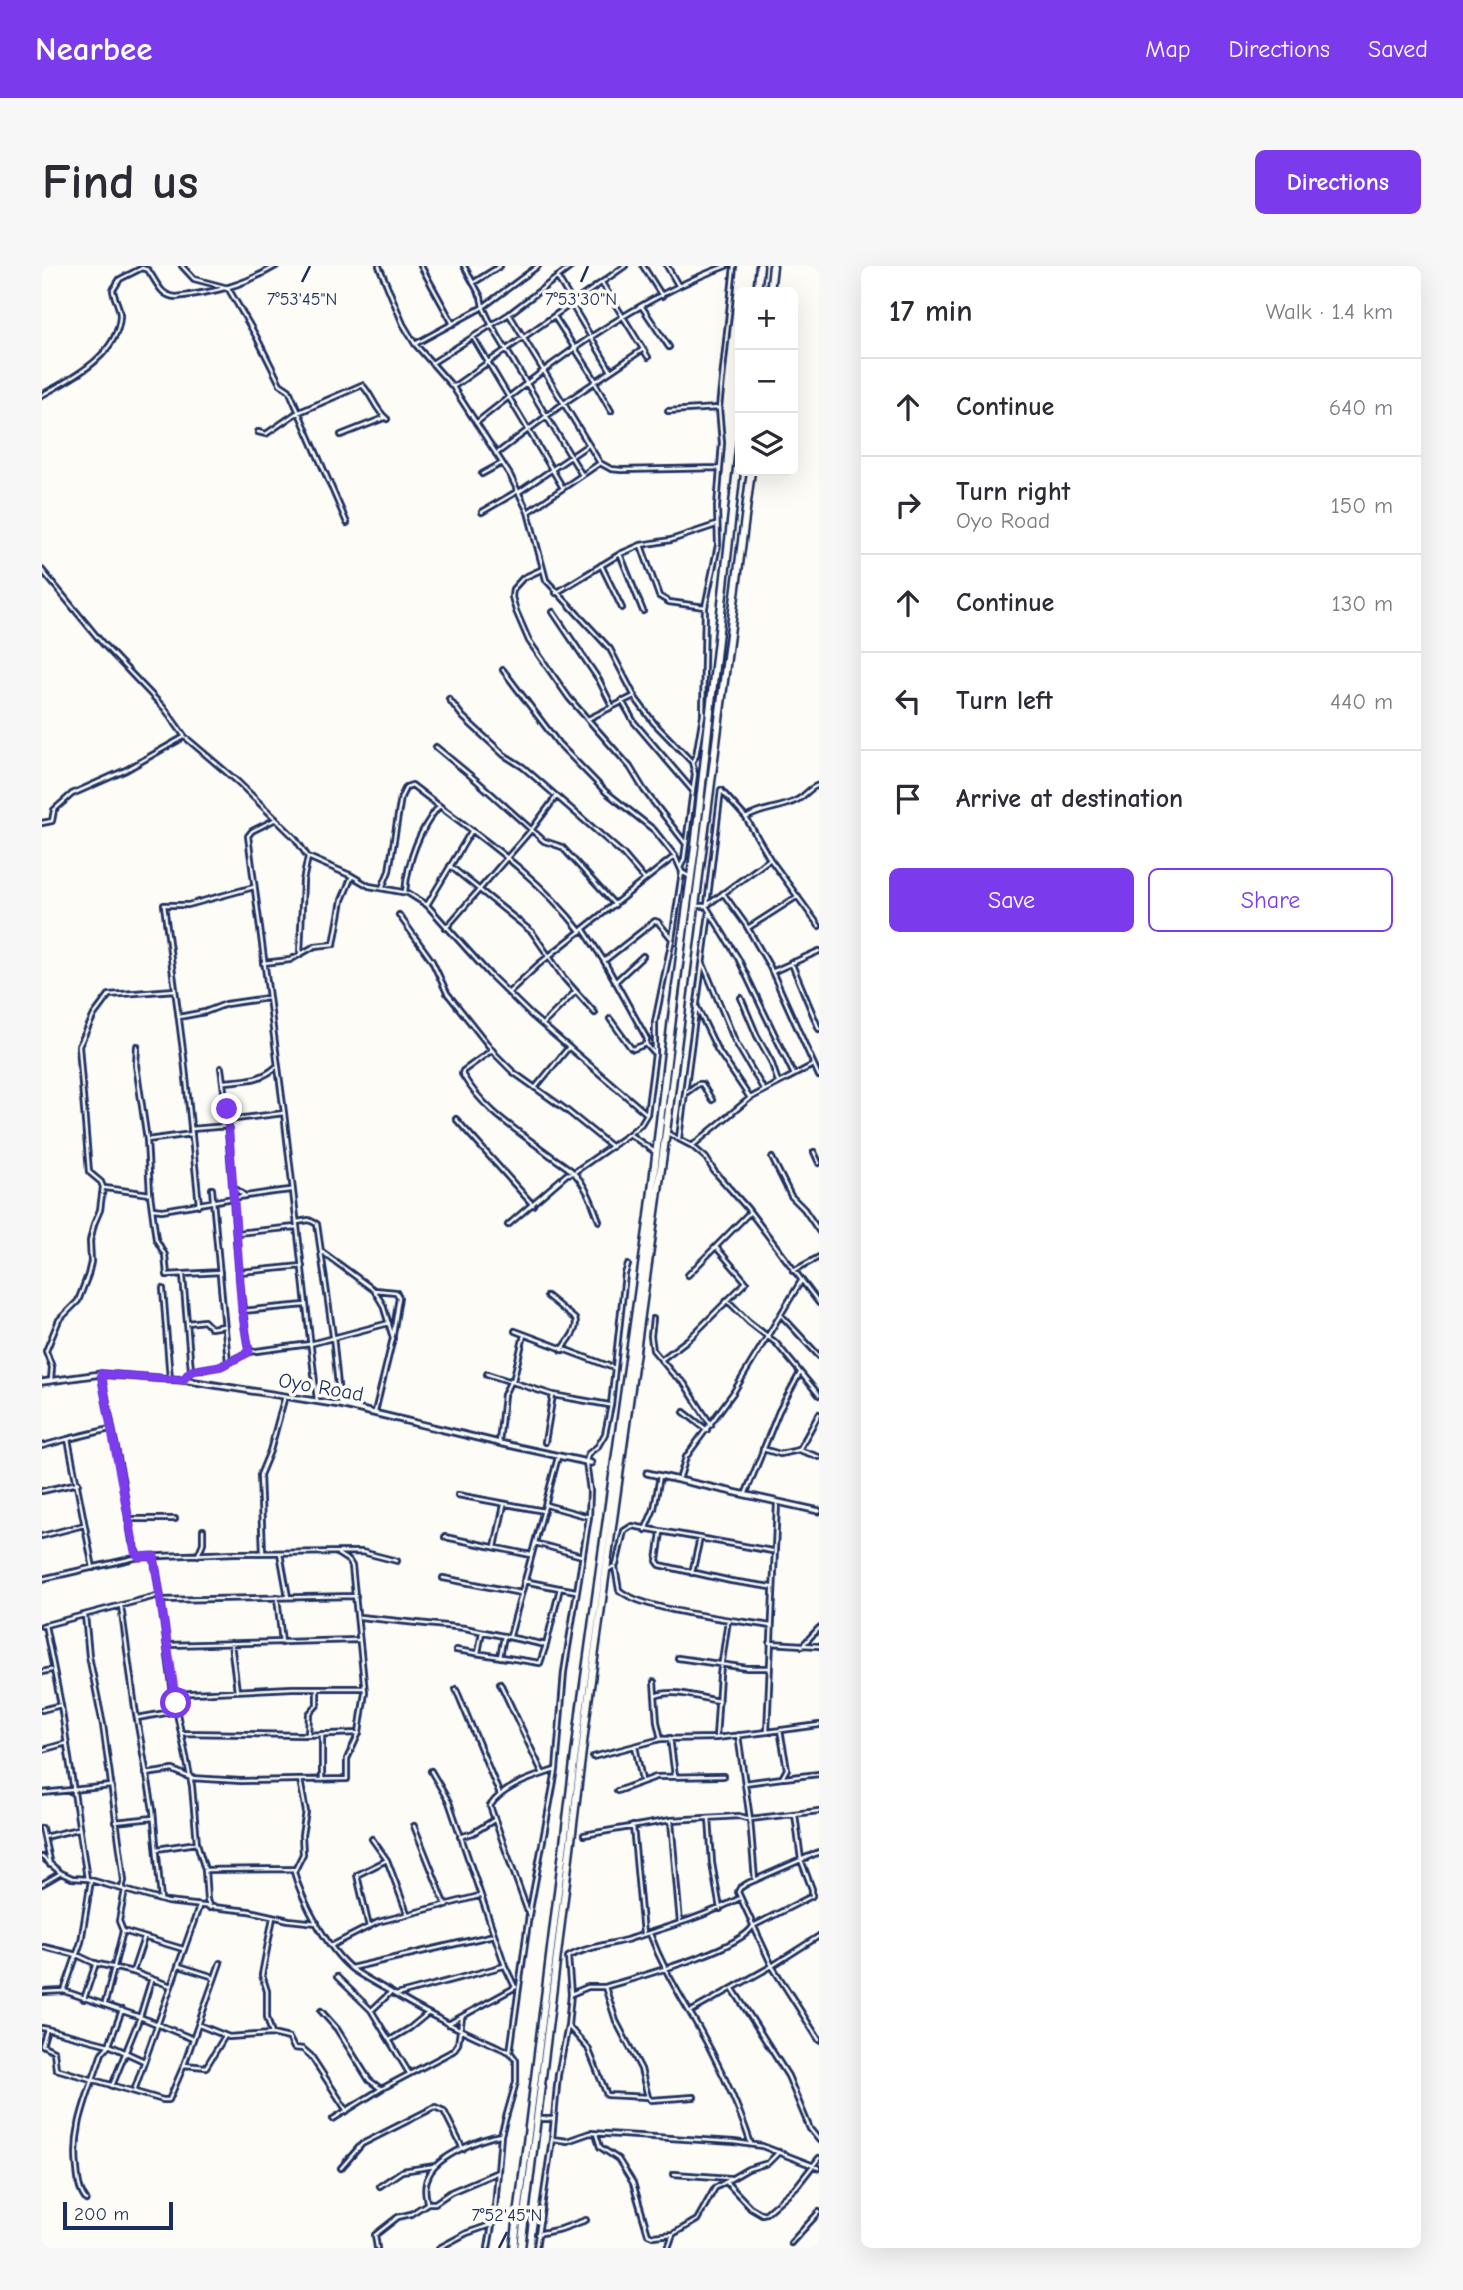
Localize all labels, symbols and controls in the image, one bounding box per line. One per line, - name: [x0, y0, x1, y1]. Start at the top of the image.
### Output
- text: Nearbee: [35, 30, 153, 68]
- text: Map: [1145, 35, 1191, 63]
- text: Directions: [1229, 35, 1330, 63]
- text: Saved: [1368, 35, 1428, 63]
- button: Directions: [1255, 150, 1421, 214]
- text: Find us: [42, 154, 198, 210]
- map controls: [735, 287, 798, 476]
- button: +: [735, 287, 798, 350]
- text: 7°53'45"N: [267, 289, 337, 310]
- text: 7°53'30"N: [545, 289, 617, 310]
- text: 17 min: [889, 294, 972, 329]
- text: Walk · 1.4 km: [1266, 298, 1393, 325]
- button: −: [735, 350, 798, 413]
- icon: ahead: [889, 388, 927, 426]
- text: Continue: [956, 392, 1054, 422]
- text: 640 m: [1329, 394, 1393, 421]
- button: layers: [735, 413, 798, 476]
- text: Turn right: [956, 477, 1070, 507]
- icon: right: [889, 486, 927, 524]
- text: 150 m: [1331, 492, 1393, 519]
- text: Oyo Road: [956, 507, 1050, 534]
- icon: ahead: [889, 584, 927, 622]
- text: Continue: [956, 588, 1054, 618]
- text: 130 m: [1332, 590, 1393, 617]
- icon: left: [889, 682, 927, 720]
- text: Turn left: [956, 686, 1053, 716]
- text: 440 m: [1330, 688, 1393, 715]
- icon: arrive: [889, 780, 927, 818]
- text: Arrive at destination: [956, 784, 1183, 814]
- button: Save: [889, 868, 1134, 932]
- button: Share: [1148, 868, 1393, 932]
- route end: [211, 1093, 242, 1124]
- street label: Oyo Road: [277, 1368, 365, 1406]
- route start: [160, 1687, 191, 1718]
- scale bar: [63, 2199, 173, 2231]
- text: 200 m: [74, 2203, 129, 2225]
- text: 7°52'45"N: [472, 2205, 542, 2226]

